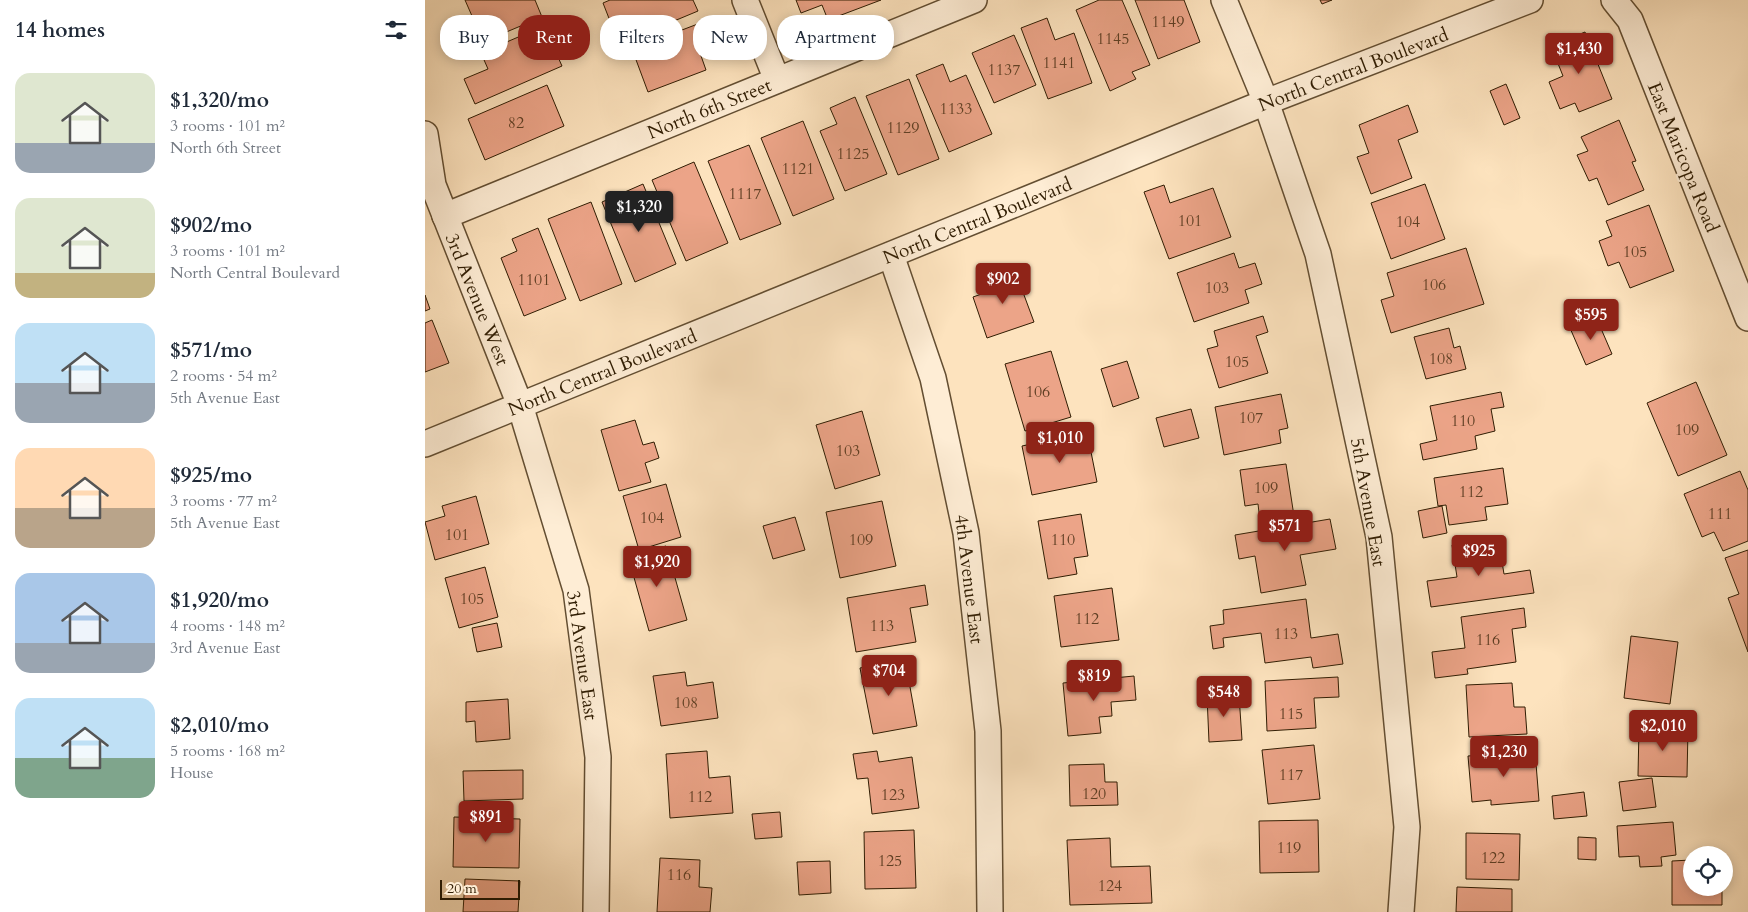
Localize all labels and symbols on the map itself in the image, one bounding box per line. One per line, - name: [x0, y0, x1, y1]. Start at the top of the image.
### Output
- house number: 1149: [1152, 11, 1184, 33]
- street label: North Central Boulevard: [1254, 22, 1452, 118]
- house number: 1145: [1097, 28, 1129, 50]
- pin: $1,430: [1538, 32, 1620, 75]
- house number: 1141: [1043, 52, 1075, 74]
- house number: 1137: [988, 59, 1020, 81]
- street label: North 6th Street: [643, 72, 775, 146]
- street label: East Maricopa Road: [1641, 78, 1725, 236]
- house number: 1133: [940, 98, 972, 120]
- house number: 82: [508, 112, 524, 134]
- house number: 1129: [887, 117, 919, 139]
- house number: 1125: [837, 143, 869, 165]
- house number: 1121: [782, 158, 814, 180]
- street label: North Central Boulevard: [879, 171, 1076, 271]
- house number: 1117: [729, 183, 761, 205]
- pin: $1,320: [598, 190, 680, 233]
- house number: 101: [1178, 210, 1202, 232]
- house number: 104: [1396, 211, 1420, 233]
- street label: 3rd Avenue West: [439, 229, 515, 369]
- house number: 105: [1623, 241, 1647, 263]
- pin: $902: [973, 262, 1033, 305]
- house number: 1101: [518, 269, 550, 291]
- house number: 106: [1422, 274, 1446, 296]
- house number: 103: [1205, 277, 1229, 299]
- pin: $595: [1561, 298, 1621, 341]
- street label: North Central Boulevard: [504, 323, 701, 423]
- house number: 108: [1429, 348, 1453, 370]
- house number: 105: [1225, 351, 1249, 373]
- house number: 106: [1026, 381, 1050, 403]
- house number: 107: [1239, 407, 1263, 429]
- house number: 110: [1451, 410, 1475, 432]
- house number: 109: [1675, 419, 1699, 441]
- pin: $1,010: [1019, 422, 1101, 464]
- street label: 5th Avenue East: [1344, 436, 1392, 569]
- house number: 103: [836, 440, 860, 462]
- house number: 109: [1254, 477, 1278, 499]
- house number: 112: [1459, 481, 1483, 503]
- house number: 111: [1708, 503, 1732, 525]
- house number: 104: [640, 507, 664, 529]
- pin: $571: [1255, 510, 1315, 552]
- street label: 4th Avenue East: [948, 513, 990, 645]
- house number: 101: [445, 524, 469, 546]
- house number: 109: [849, 529, 873, 551]
- house number: 110: [1051, 529, 1075, 551]
- pin: $925: [1449, 534, 1509, 577]
- pin: $1,920: [616, 546, 698, 588]
- house number: 105: [460, 588, 484, 610]
- street label: 3rd Avenue East: [560, 589, 604, 722]
- house number: 112: [1075, 608, 1099, 630]
- house number: 113: [870, 615, 894, 637]
- house number: 113: [1274, 623, 1298, 645]
- house number: 116: [1476, 629, 1500, 651]
- pin: $704: [859, 654, 919, 697]
- pin: $819: [1064, 660, 1124, 702]
- pin: $548: [1194, 676, 1254, 718]
- house number: 108: [674, 692, 698, 714]
- house number: 115: [1279, 703, 1303, 725]
- pin: $2,010: [1622, 710, 1704, 752]
- pin: $1,230: [1463, 736, 1545, 778]
- house number: 117: [1279, 764, 1303, 786]
- house number: 120: [1082, 783, 1106, 805]
- house number: 123: [881, 784, 905, 806]
- house number: 112: [688, 786, 712, 808]
- pin: $891: [456, 800, 516, 843]
- house number: 119: [1277, 837, 1301, 859]
- house number: 122: [1481, 847, 1505, 869]
- house number: 125: [878, 850, 902, 872]
- house number: 116: [667, 864, 691, 886]
- house number: 124: [1098, 875, 1122, 897]
- scale bar: [440, 877, 520, 900]

